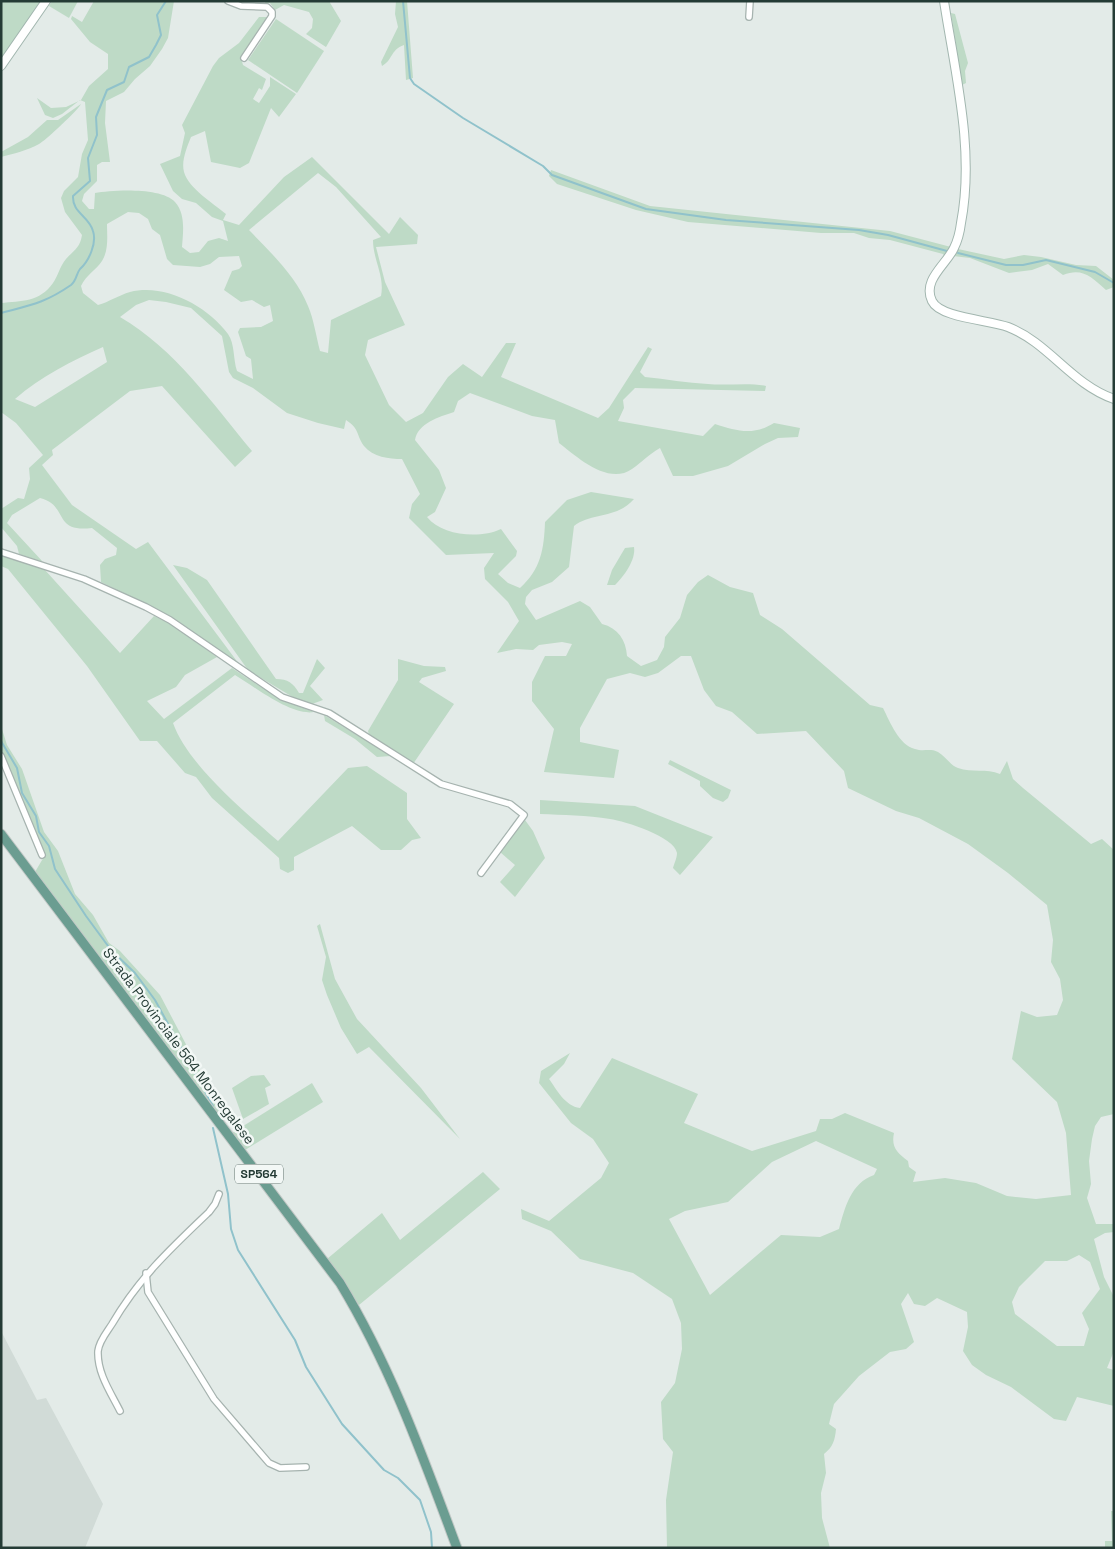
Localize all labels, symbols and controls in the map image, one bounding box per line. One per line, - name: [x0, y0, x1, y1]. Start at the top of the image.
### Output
- street label: Strada Provinciale 564 Monregalese: [99, 944, 259, 1148]
- road number: SP564: [235, 1164, 283, 1184]

